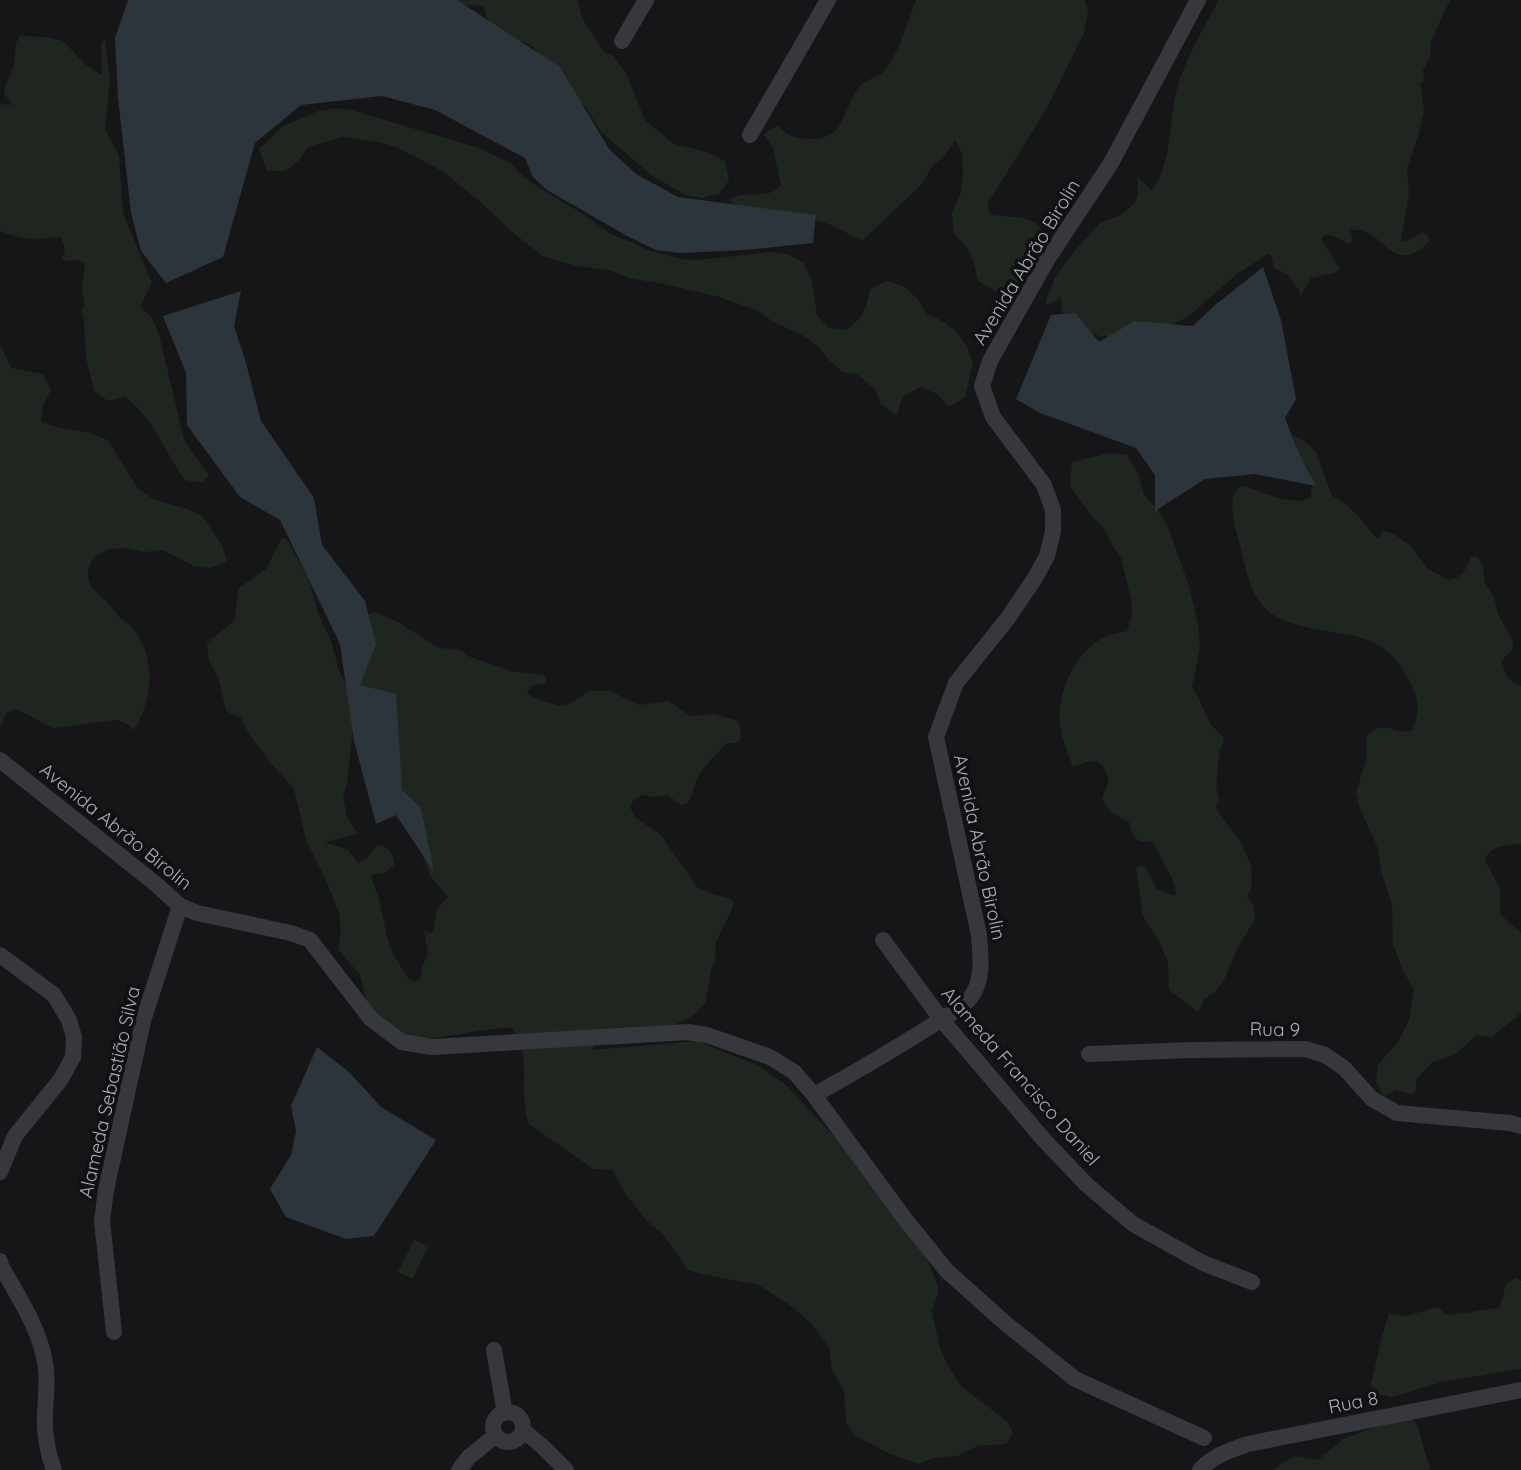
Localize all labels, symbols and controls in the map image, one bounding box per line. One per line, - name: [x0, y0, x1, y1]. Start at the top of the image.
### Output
- street label: Avenida Abrão Birolin: [967, 175, 1085, 349]
- street label: Avenida Abrão Birolin: [949, 752, 1011, 942]
- street label: Avenida Abrão Birolin: [35, 757, 197, 895]
- street label: Alameda Francisco Daniel: [937, 982, 1105, 1170]
- street label: Alameda Sebastião Silva: [73, 984, 145, 1200]
- street label: Rua 9: [1249, 1017, 1301, 1041]
- street label: Rua 8: [1326, 1385, 1380, 1419]

